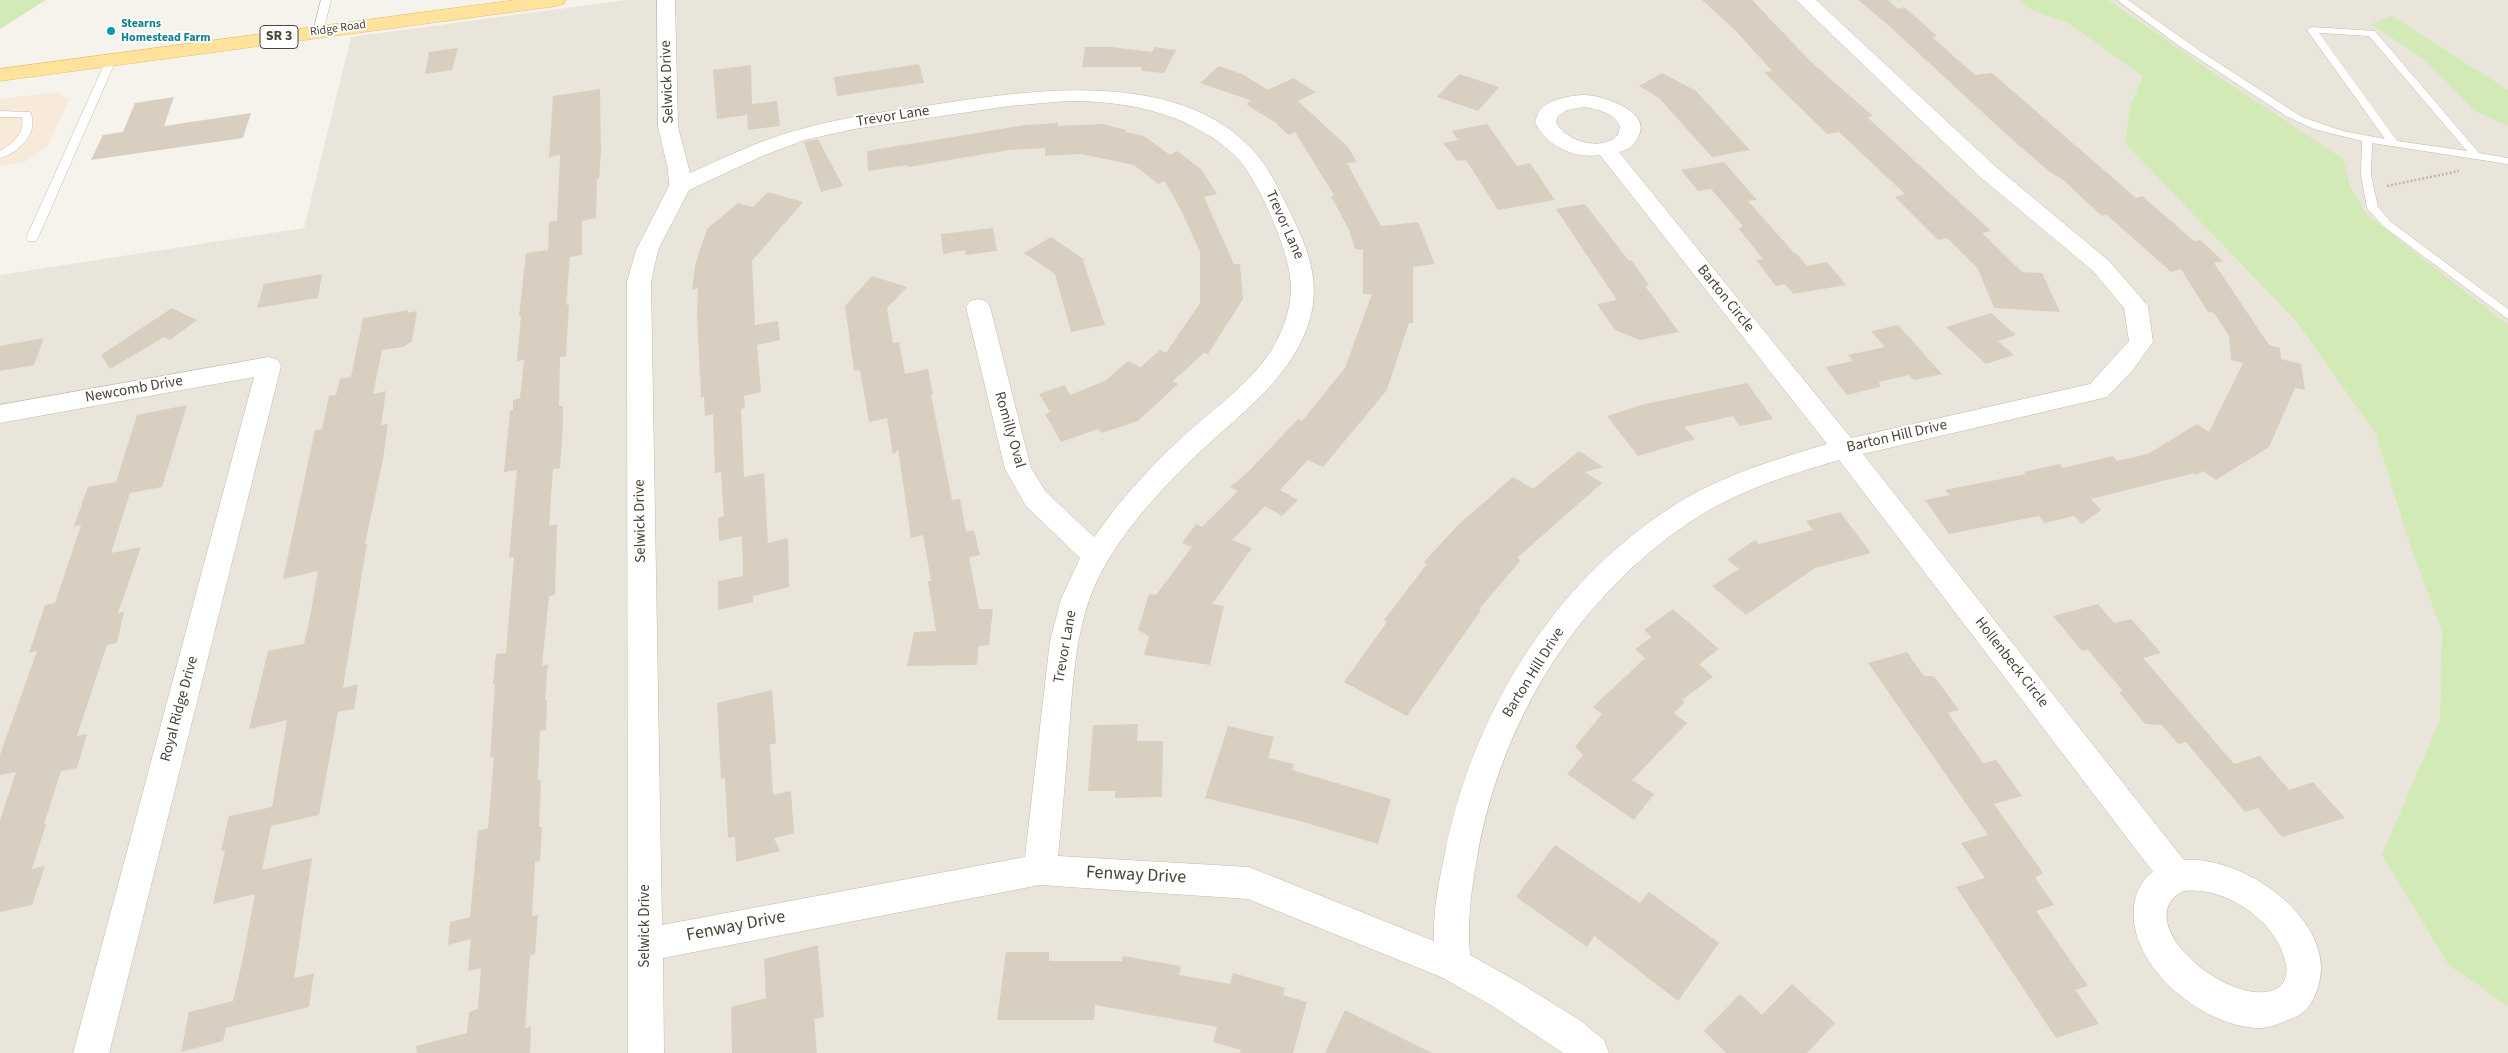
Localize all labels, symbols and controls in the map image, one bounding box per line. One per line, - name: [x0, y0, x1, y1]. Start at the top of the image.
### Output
- place label: Stearns Homestead Farm: [121, 17, 211, 45]
- street label: Ridge Road: [309, 18, 367, 40]
- marker: Stearns Homestead Farm: [105, 25, 117, 37]
- road number: SR 3: [260, 26, 298, 48]
- street label: Selwick Drive: [658, 40, 678, 124]
- street label: Trevor Lane: [855, 102, 931, 132]
- street label: Trevor Lane: [1261, 188, 1307, 262]
- street label: Barton Circle: [1692, 262, 1758, 336]
- street label: Newcomb Drive: [84, 373, 184, 407]
- street label: Romilly Oval: [990, 390, 1028, 470]
- street label: Barton Hill Drive: [1845, 417, 1949, 457]
- street label: Selwick Drive: [631, 479, 651, 563]
- street label: Trevor Lane: [1051, 609, 1081, 685]
- street label: Hollenbeck Circle: [1970, 614, 2052, 712]
- street label: Barton Hill Drive: [1499, 625, 1569, 721]
- street label: Royal Ridge Drive: [157, 654, 203, 764]
- street label: Fenway Drive: [1085, 863, 1187, 889]
- street label: Selwick Drive: [637, 884, 655, 968]
- street label: Fenway Drive: [685, 907, 787, 947]

